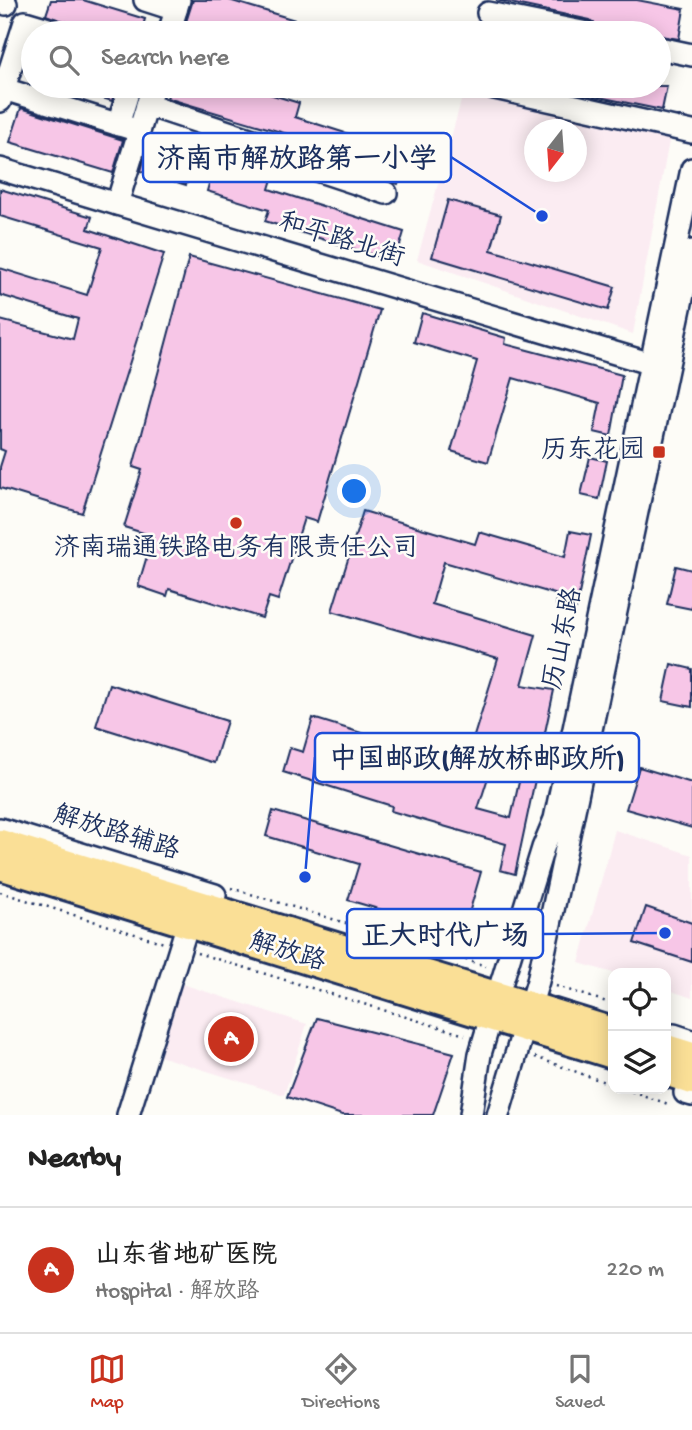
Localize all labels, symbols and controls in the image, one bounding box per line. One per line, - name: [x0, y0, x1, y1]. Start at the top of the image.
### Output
- search box: [21, 21, 671, 98]
- icon: search: [45, 41, 83, 79]
- text: Search here: [101, 44, 229, 75]
- north arrow: [524, 119, 587, 182]
- callout: 济南市解放路第一小学: [143, 133, 451, 182]
- text: 济南市解放路第一小学: [157, 143, 437, 178]
- street label: 和平路北街: [274, 206, 408, 276]
- place label: 历东花园: [541, 435, 645, 468]
- marker: 历东花园: [651, 444, 667, 460]
- your location: [337, 474, 371, 508]
- marker: 济南瑞通铁路电务有限责任公司: [228, 515, 244, 531]
- place label: 济南瑞通铁路电务有限责任公司: [54, 533, 418, 566]
- street label: 历山东路: [537, 584, 591, 693]
- callout: 中国邮政(解放桥邮政所): [315, 733, 639, 782]
- text: 中国邮政(解放桥邮政所): [329, 743, 625, 778]
- street label: 解放路辅路: [49, 799, 183, 869]
- callout: 正大时代广场: [347, 909, 543, 958]
- text: 正大时代广场: [361, 920, 529, 955]
- street label: 解放路: [245, 926, 329, 980]
- map controls: [608, 968, 671, 1094]
- button: locate: [608, 968, 671, 1031]
- pin: A: [208, 1013, 254, 1065]
- button: layers: [608, 1031, 671, 1094]
- text: Nearby: [28, 1143, 121, 1178]
- text: 山东省地矿医院: [95, 1242, 277, 1273]
- text: A: [44, 1257, 58, 1284]
- text: 220 m: [607, 1257, 664, 1284]
- text: Hospital · 解放路: [95, 1279, 259, 1306]
- tab: Map: [88, 1350, 126, 1415]
- tab: Directions: [302, 1350, 379, 1415]
- tab: Saved: [555, 1350, 604, 1415]

